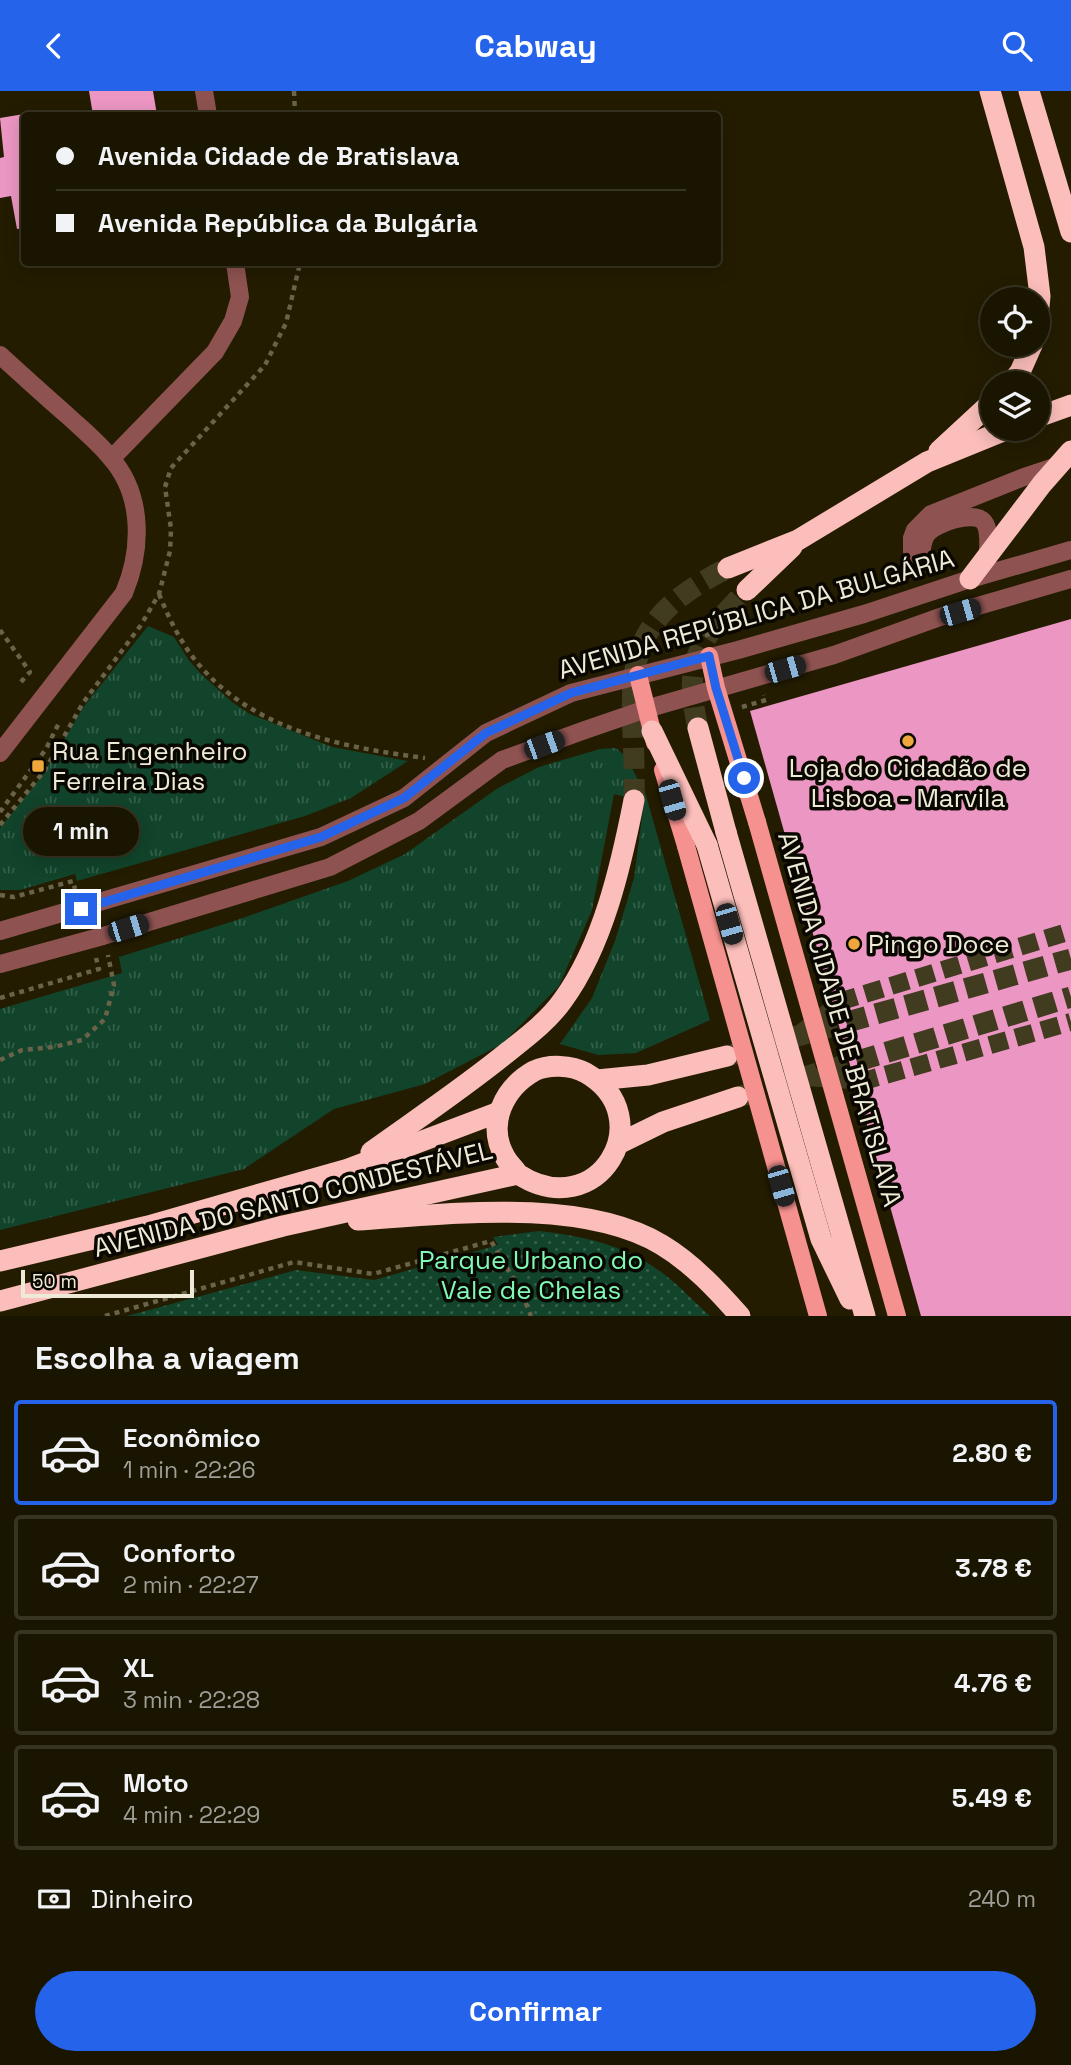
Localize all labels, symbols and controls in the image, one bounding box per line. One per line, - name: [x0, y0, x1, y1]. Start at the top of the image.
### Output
- text: Cabway: [474, 26, 597, 66]
- icon: back: [35, 27, 73, 65]
- icon: search: [998, 27, 1036, 65]
- text: Avenida Cidade de Bratislava: [98, 139, 460, 173]
- text: Avenida República da Bulgária: [98, 206, 478, 240]
- map controls: [980, 287, 1050, 441]
- button: locate: [980, 287, 1050, 357]
- button: layers: [980, 371, 1050, 441]
- street label: AVENIDA REPÚBLICA DA BULGÁRIA: [554, 541, 958, 687]
- car: [937, 596, 984, 628]
- car: [762, 653, 809, 685]
- car: [521, 728, 568, 762]
- marker: Loja do Cidadão de Lisboa - Marvila: [900, 733, 916, 749]
- place label: Rua Engenheiro Ferreira Dias: [52, 734, 248, 798]
- place label: Loja do Cidadão de Lisboa - Marvila: [789, 751, 1027, 815]
- marker: Rua Engenheiro Ferreira Dias: [30, 758, 46, 774]
- route start: [728, 762, 760, 794]
- car: [657, 777, 688, 823]
- callout: 1 min: [23, 807, 139, 857]
- text: 1 min: [53, 816, 109, 846]
- street label: AVENIDA CIDADE DE BRATISLAVA: [770, 828, 910, 1210]
- route end: [65, 893, 97, 925]
- car: [714, 901, 745, 947]
- car: [105, 912, 152, 944]
- place label: Pingo Doce: [868, 927, 1010, 961]
- marker: Pingo Doce: [846, 936, 862, 952]
- street label: AVENIDA DO SANTO CONDESTÁVEL: [90, 1133, 496, 1265]
- car: [766, 1163, 797, 1209]
- park label: Parque Urbano do Vale de Chelas: [419, 1243, 643, 1307]
- scale bar: [21, 1267, 194, 1299]
- text: 50 m: [32, 1269, 77, 1294]
- text: Escolha a viagem: [35, 1338, 300, 1378]
- icon: car: [39, 1421, 102, 1484]
- text: Econômico: [123, 1421, 261, 1455]
- text: 2.80 €: [952, 1436, 1032, 1470]
- text: 1 min · 22:26: [123, 1455, 256, 1485]
- icon: car: [39, 1536, 102, 1599]
- text: Conforto: [123, 1536, 236, 1570]
- text: 3.78 €: [955, 1551, 1032, 1585]
- text: 2 min · 22:27: [123, 1570, 259, 1600]
- icon: car: [39, 1651, 102, 1714]
- text: XL: [123, 1651, 154, 1685]
- text: 4.76 €: [954, 1666, 1032, 1700]
- text: 3 min · 22:28: [123, 1685, 260, 1715]
- icon: car: [39, 1766, 102, 1829]
- text: Moto: [123, 1766, 189, 1800]
- text: 5.49 €: [952, 1781, 1032, 1815]
- text: 4 min · 22:29: [123, 1800, 260, 1830]
- icon: cash: [35, 1880, 73, 1918]
- text: Dinheiro: [91, 1882, 194, 1916]
- text: 240 m: [968, 1884, 1036, 1914]
- button: Confirmar: [35, 1971, 1036, 2051]

